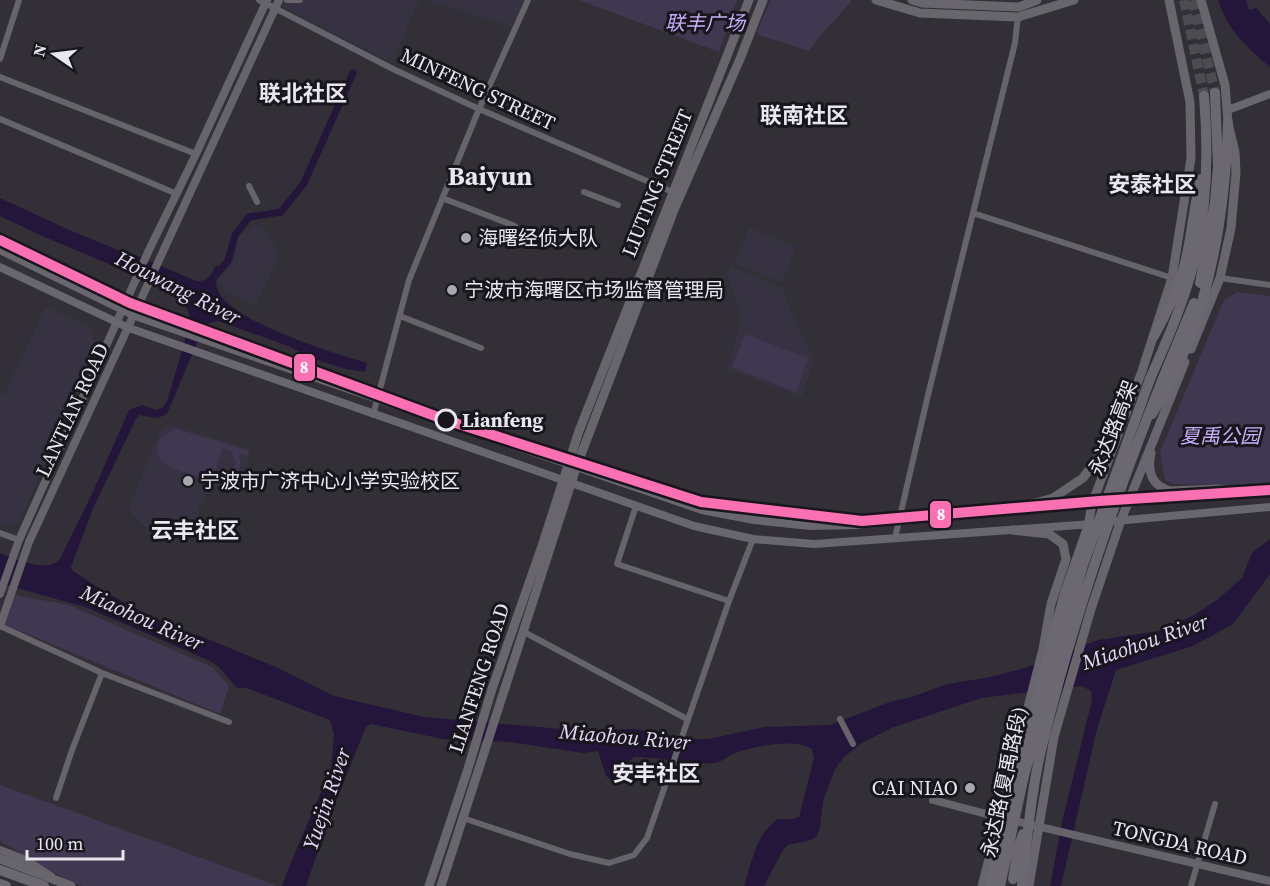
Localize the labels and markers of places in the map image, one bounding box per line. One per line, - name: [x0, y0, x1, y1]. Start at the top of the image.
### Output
- place label: 海曙经侦大队: [478, 224, 598, 252]
- marker: 海曙经侦大队: [459, 231, 473, 245]
- place label: 宁波市海曙区市场监督管理局: [464, 276, 724, 304]
- marker: 宁波市海曙区市场监督管理局: [445, 283, 459, 297]
- place label: Lianfeng: [462, 406, 544, 434]
- marker: Lianfeng: [435, 409, 457, 431]
- place label: 宁波市广济中心小学实验校区: [200, 467, 460, 495]
- marker: 宁波市广济中心小学实验校区: [181, 474, 195, 488]
- place label: CAI NIAO: [872, 774, 958, 802]
- marker: CAI NIAO: [963, 781, 977, 795]

